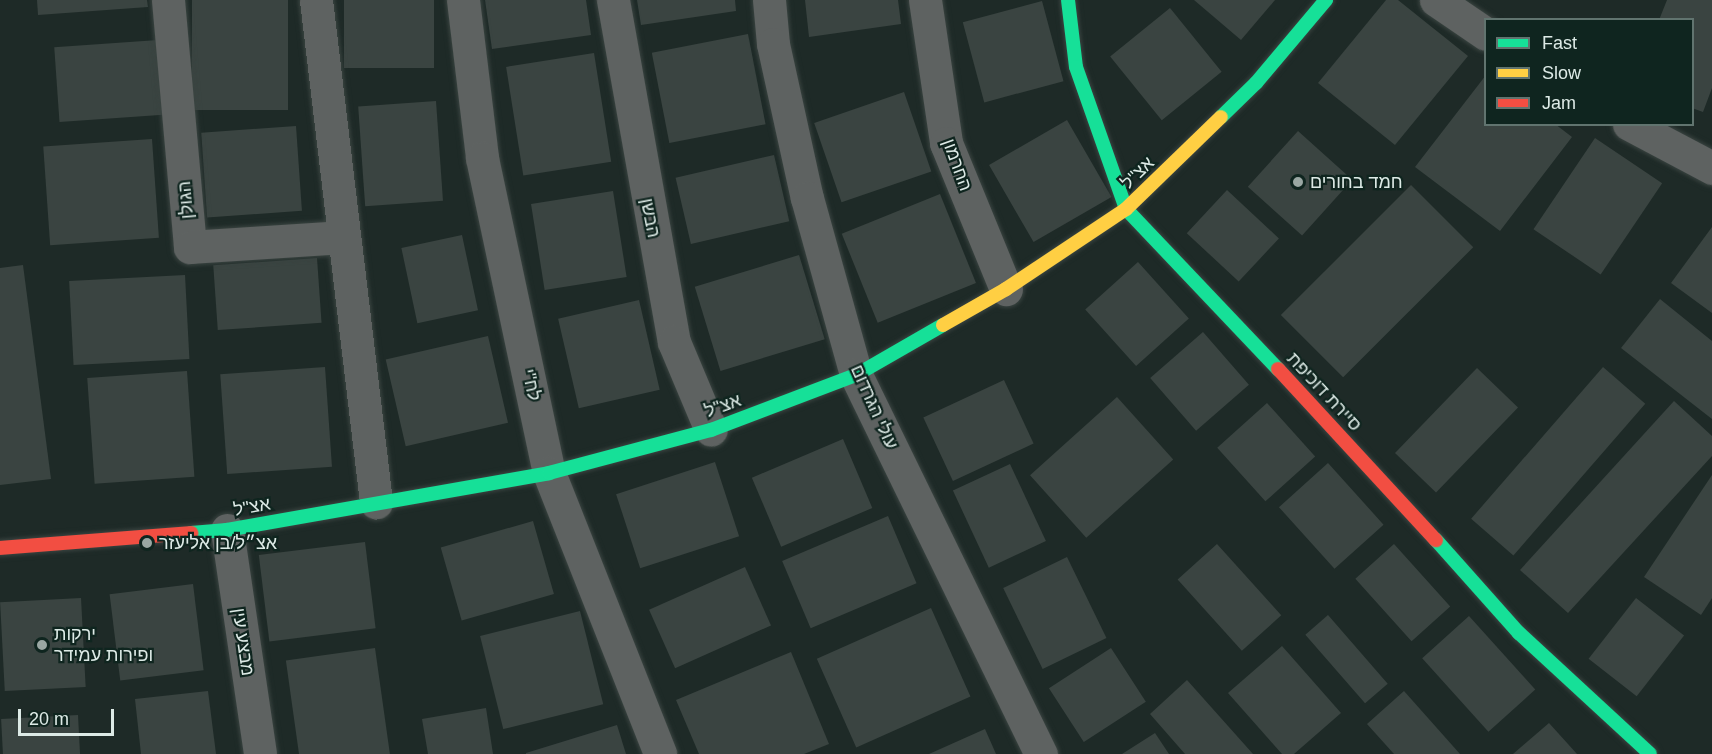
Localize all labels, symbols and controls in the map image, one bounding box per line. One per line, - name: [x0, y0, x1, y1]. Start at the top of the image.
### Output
- legend: [1484, 18, 1694, 126]
- text: Fast: [1542, 33, 1577, 53]
- text: Slow: [1542, 63, 1581, 83]
- text: Jam: [1542, 93, 1576, 113]
- street label: החרמון: [938, 136, 976, 194]
- street label: אצ"ל: [1117, 152, 1159, 194]
- place label: חמד בחורים: [1310, 171, 1403, 193]
- marker: חמד בחורים: [1291, 175, 1305, 189]
- street label: הגולן: [174, 180, 198, 220]
- street label: הבשן: [636, 196, 664, 240]
- street label: סיירת דוכיפת: [1282, 348, 1366, 436]
- street label: עולי הגרדום: [846, 362, 902, 452]
- street label: לח"י: [517, 367, 545, 403]
- street label: אצ"ל: [702, 390, 744, 422]
- street label: אצ"ל: [232, 493, 272, 521]
- place label: אצ״ל/בן אליעזר: [159, 532, 277, 554]
- marker: אצ״ל/בן אליעזר: [140, 536, 154, 550]
- street label: מבצע עין: [228, 607, 258, 677]
- place label: ירקות ופירות עמידר: [54, 624, 153, 666]
- marker: ירקות ופירות עמידר: [35, 638, 49, 652]
- scale bar: [21, 697, 117, 735]
- text: 20 m: [29, 709, 69, 729]

